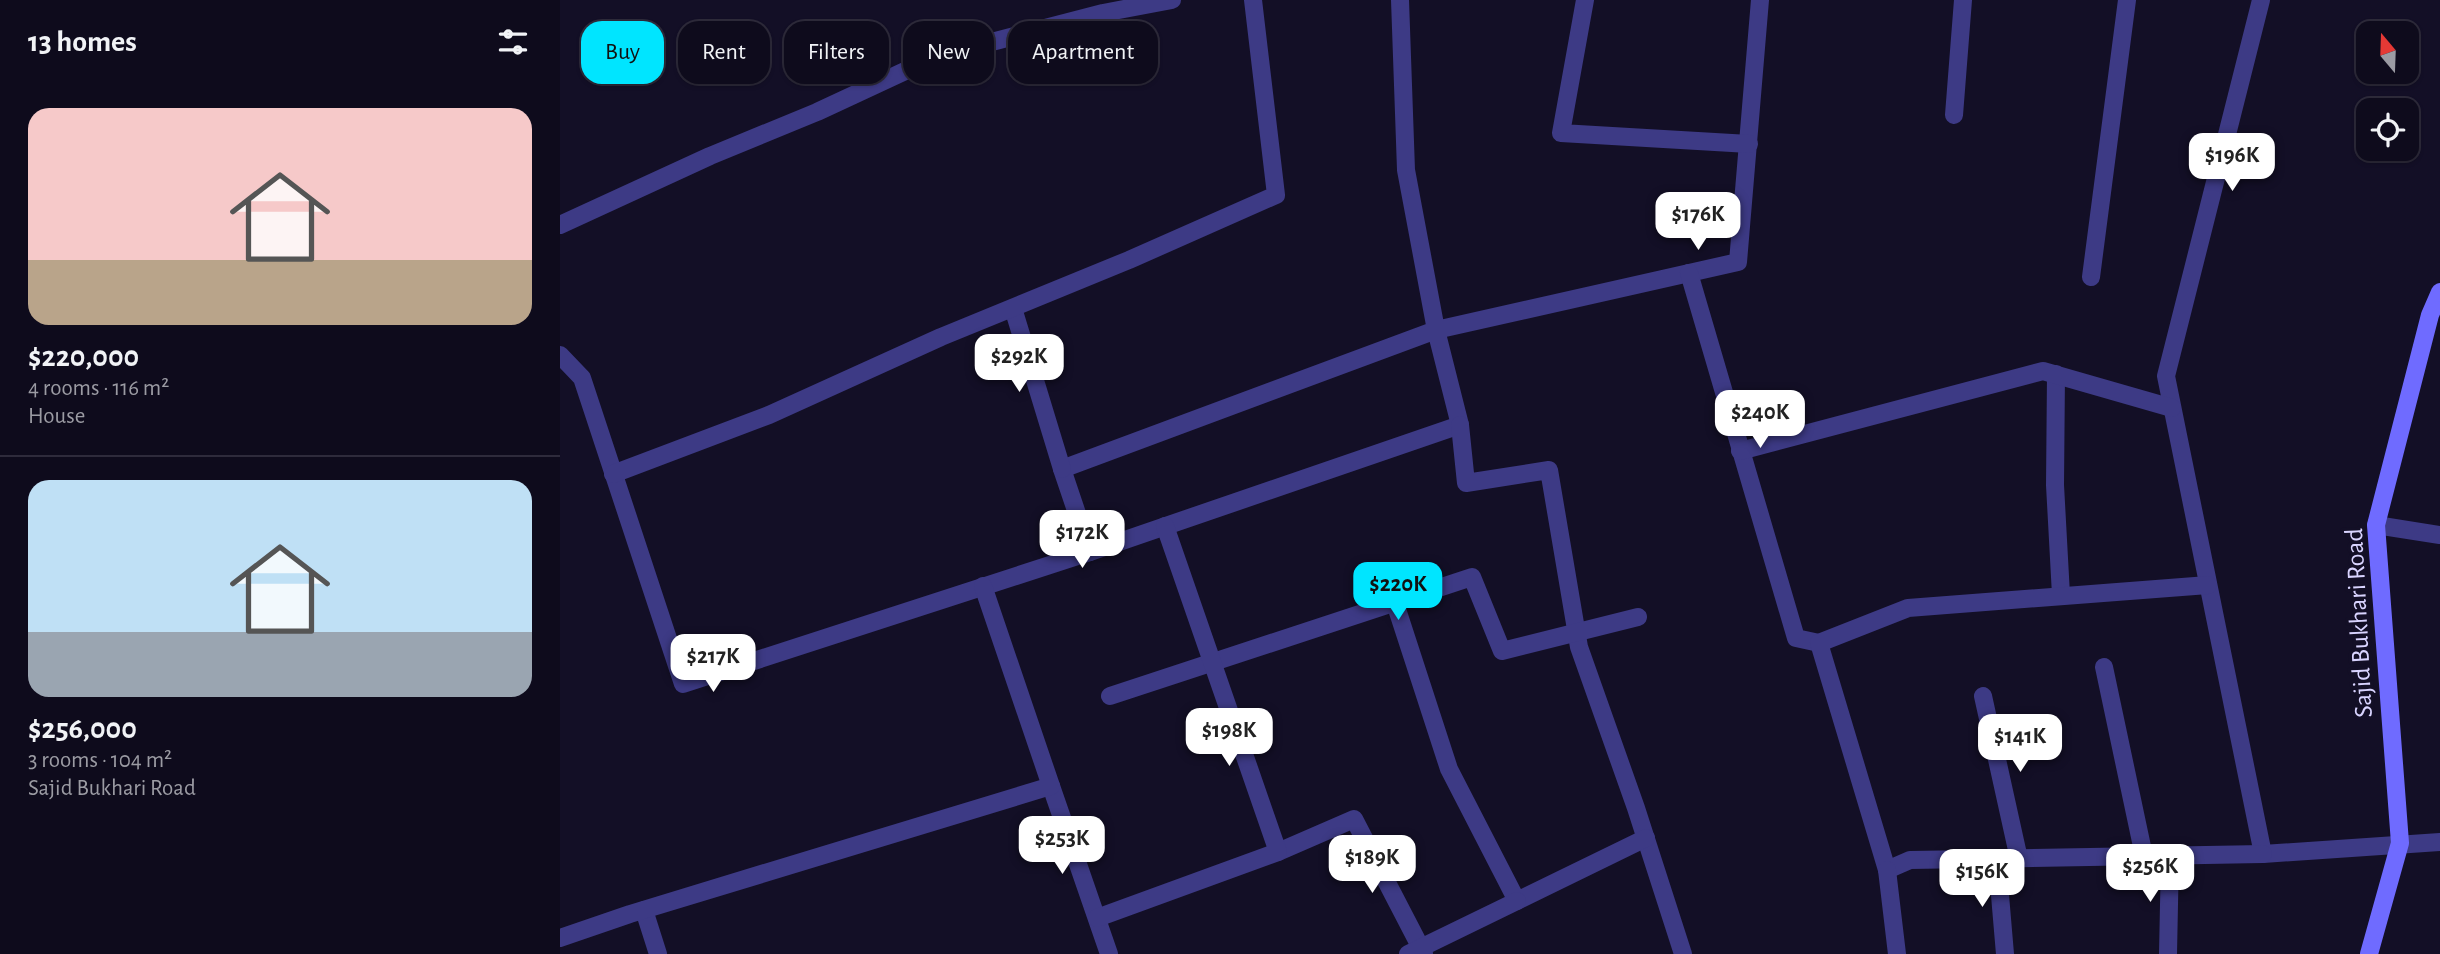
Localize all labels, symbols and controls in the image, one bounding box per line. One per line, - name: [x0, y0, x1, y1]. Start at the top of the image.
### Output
- chip: Buy: [581, 21, 664, 84]
- chip: Rent: [678, 21, 770, 84]
- chip: Filters: [784, 21, 889, 84]
- chip: New: [903, 21, 994, 84]
- chip: Apartment: [1008, 21, 1158, 84]
- north arrow: [2356, 21, 2418, 84]
- map controls: [2356, 21, 2419, 161]
- icon: filters: [494, 23, 532, 61]
- text: 13 homes: [28, 27, 137, 57]
- button: locate: [2356, 98, 2419, 161]
- pin: $196K: [2183, 134, 2281, 193]
- text: $196K: [2205, 144, 2259, 167]
- icon: home: [217, 154, 343, 280]
- pin: $176K: [1649, 192, 1747, 252]
- text: $176K: [1671, 203, 1725, 226]
- pin: $292K: [970, 334, 1068, 394]
- text: $220,000: [28, 342, 139, 372]
- text: $292K: [991, 345, 1047, 368]
- text: 4 rooms · 116 m²: [28, 377, 169, 400]
- pin: $240K: [1711, 391, 1809, 450]
- text: $240K: [1731, 401, 1789, 424]
- text: House: [28, 405, 85, 428]
- pin: $172K: [1033, 510, 1131, 570]
- text: $172K: [1056, 521, 1108, 544]
- icon: home: [217, 526, 343, 652]
- street label: Sajid Bukhari Road: [2341, 528, 2377, 718]
- pin: $220K: [1349, 562, 1447, 622]
- text: $220K: [1369, 573, 1427, 596]
- pin: $217K: [664, 634, 762, 694]
- text: $217K: [687, 645, 739, 668]
- pin: $198K: [1180, 708, 1278, 768]
- text: $256,000: [28, 714, 137, 744]
- pin: $141K: [1971, 714, 2069, 774]
- text: $198K: [1202, 719, 1256, 742]
- text: $141K: [1994, 725, 2046, 748]
- text: 3 rooms · 104 m²: [28, 749, 172, 772]
- text: Sajid Bukhari Road: [28, 777, 196, 800]
- pin: $253K: [1013, 816, 1111, 876]
- text: $253K: [1035, 827, 1089, 850]
- pin: $189K: [1323, 836, 1421, 895]
- pin: $256K: [2101, 844, 2199, 904]
- text: $189K: [1345, 846, 1399, 869]
- pin: $156K: [1933, 850, 2031, 909]
- text: $256K: [2122, 855, 2178, 878]
- text: $156K: [1955, 860, 2009, 883]

